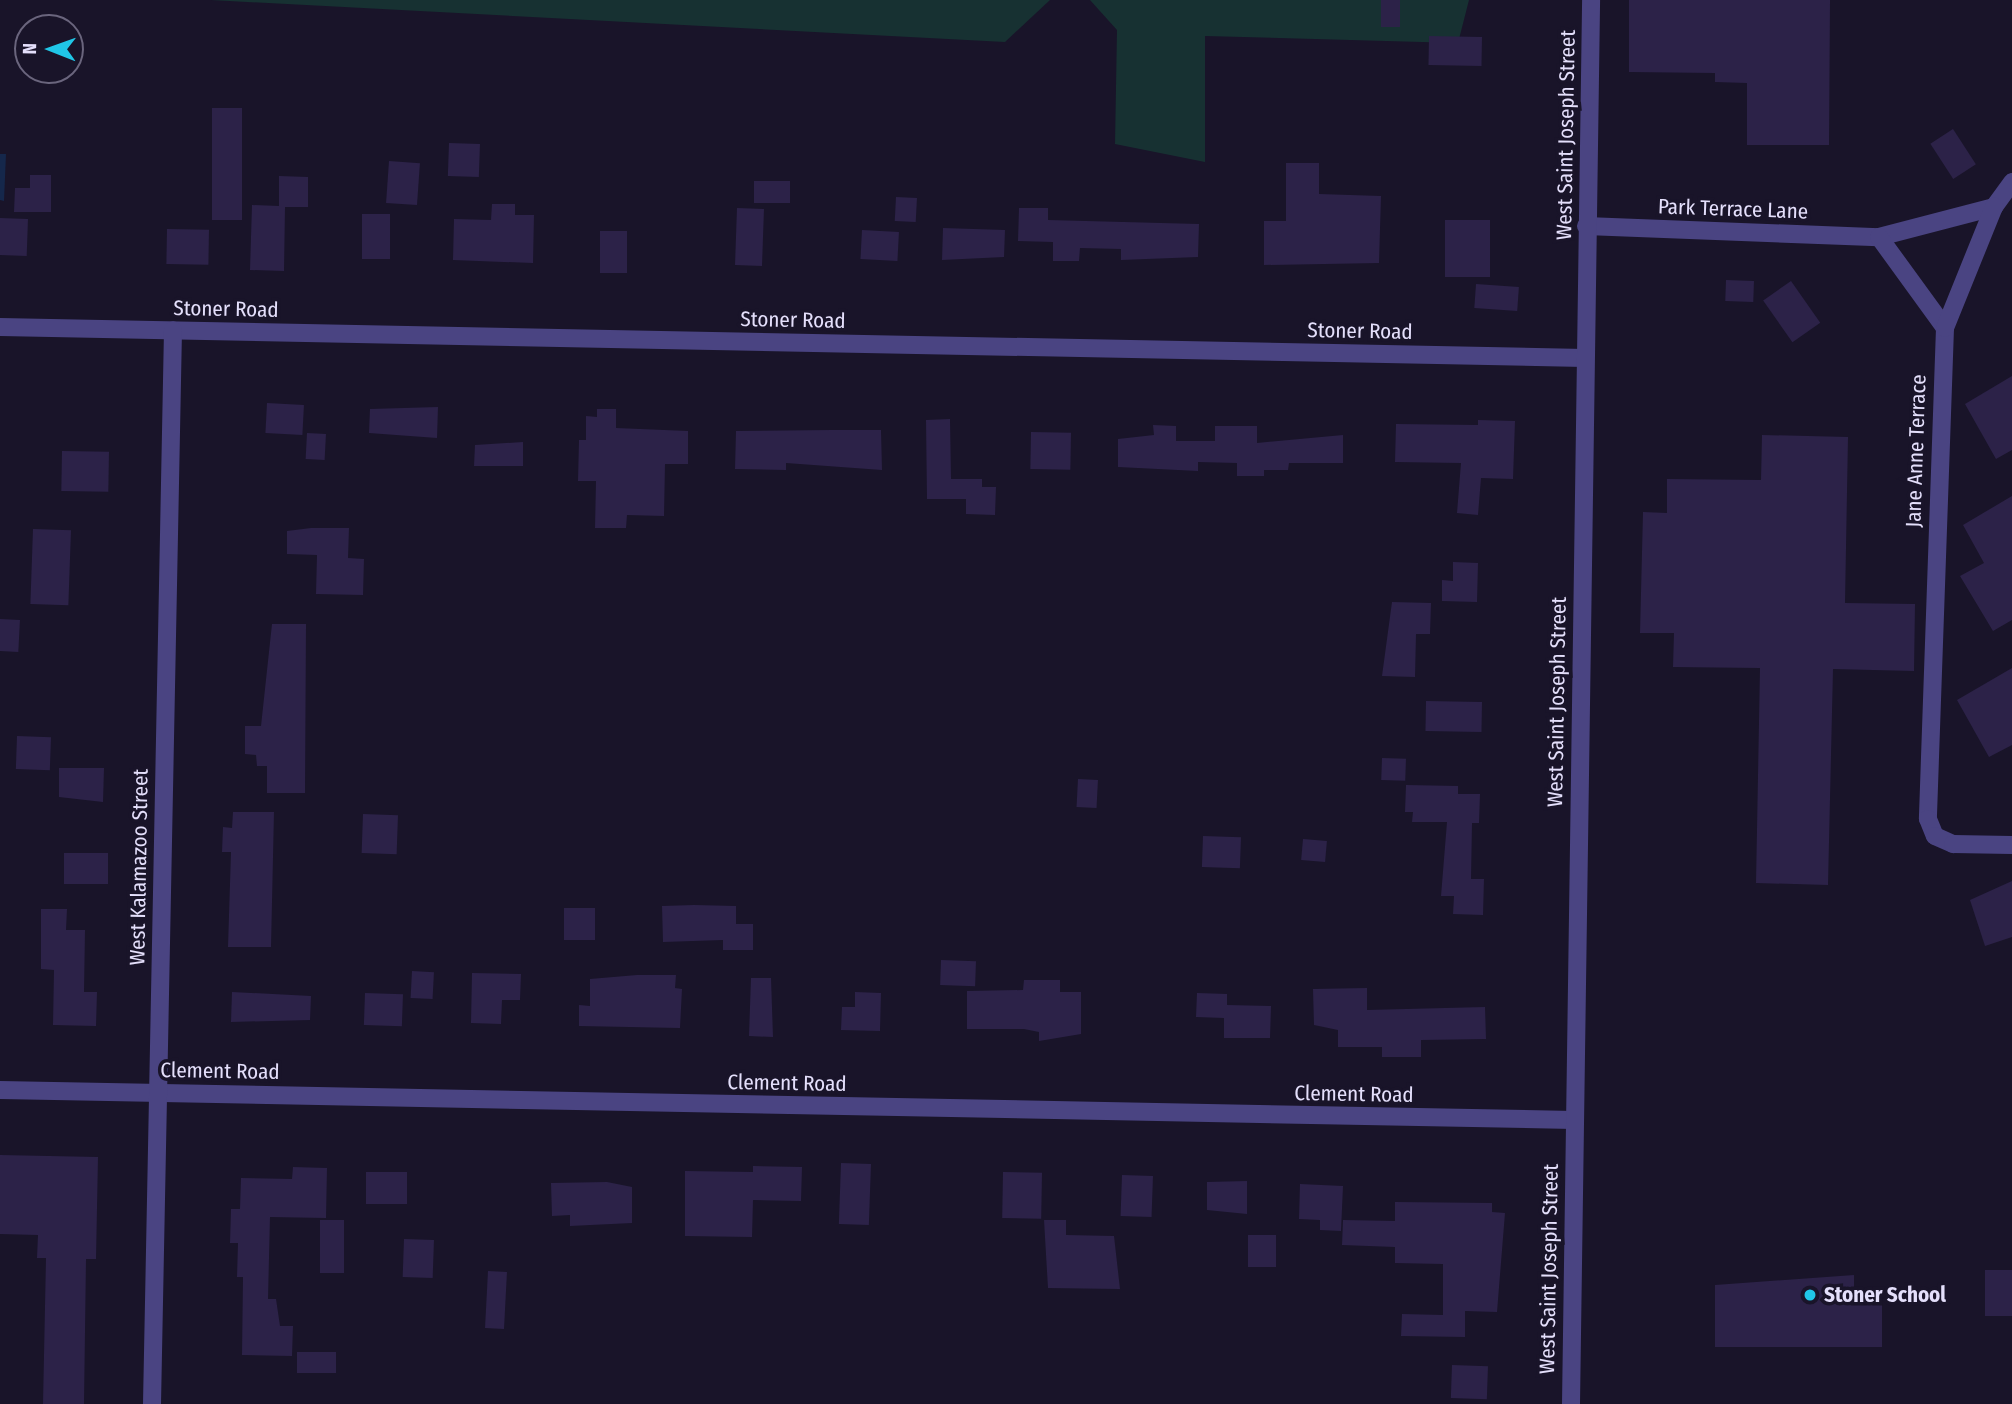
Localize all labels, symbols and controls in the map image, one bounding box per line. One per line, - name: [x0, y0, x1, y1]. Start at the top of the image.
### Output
- north arrow: [14, 14, 84, 84]
- street label: West Saint Joseph Street: [1552, 30, 1580, 240]
- text: N: [18, 43, 41, 55]
- street label: Park Terrace Lane: [1657, 194, 1809, 224]
- street label: Stoner Road: [173, 295, 279, 323]
- street label: Stoner Road: [740, 306, 846, 334]
- street label: Stoner Road: [1307, 317, 1413, 345]
- street label: Jane Anne Terrace: [1901, 374, 1931, 528]
- street label: West Saint Joseph Street: [1543, 597, 1571, 807]
- street label: West Kalamazoo Street: [125, 768, 153, 966]
- street label: Clement Road: [160, 1057, 280, 1085]
- street label: Clement Road: [727, 1069, 847, 1097]
- street label: Clement Road: [1294, 1080, 1414, 1108]
- street label: West Saint Joseph Street: [1535, 1164, 1563, 1374]
- place label: Stoner School: [1824, 1282, 1946, 1308]
- marker: Stoner School: [1802, 1287, 1818, 1303]

